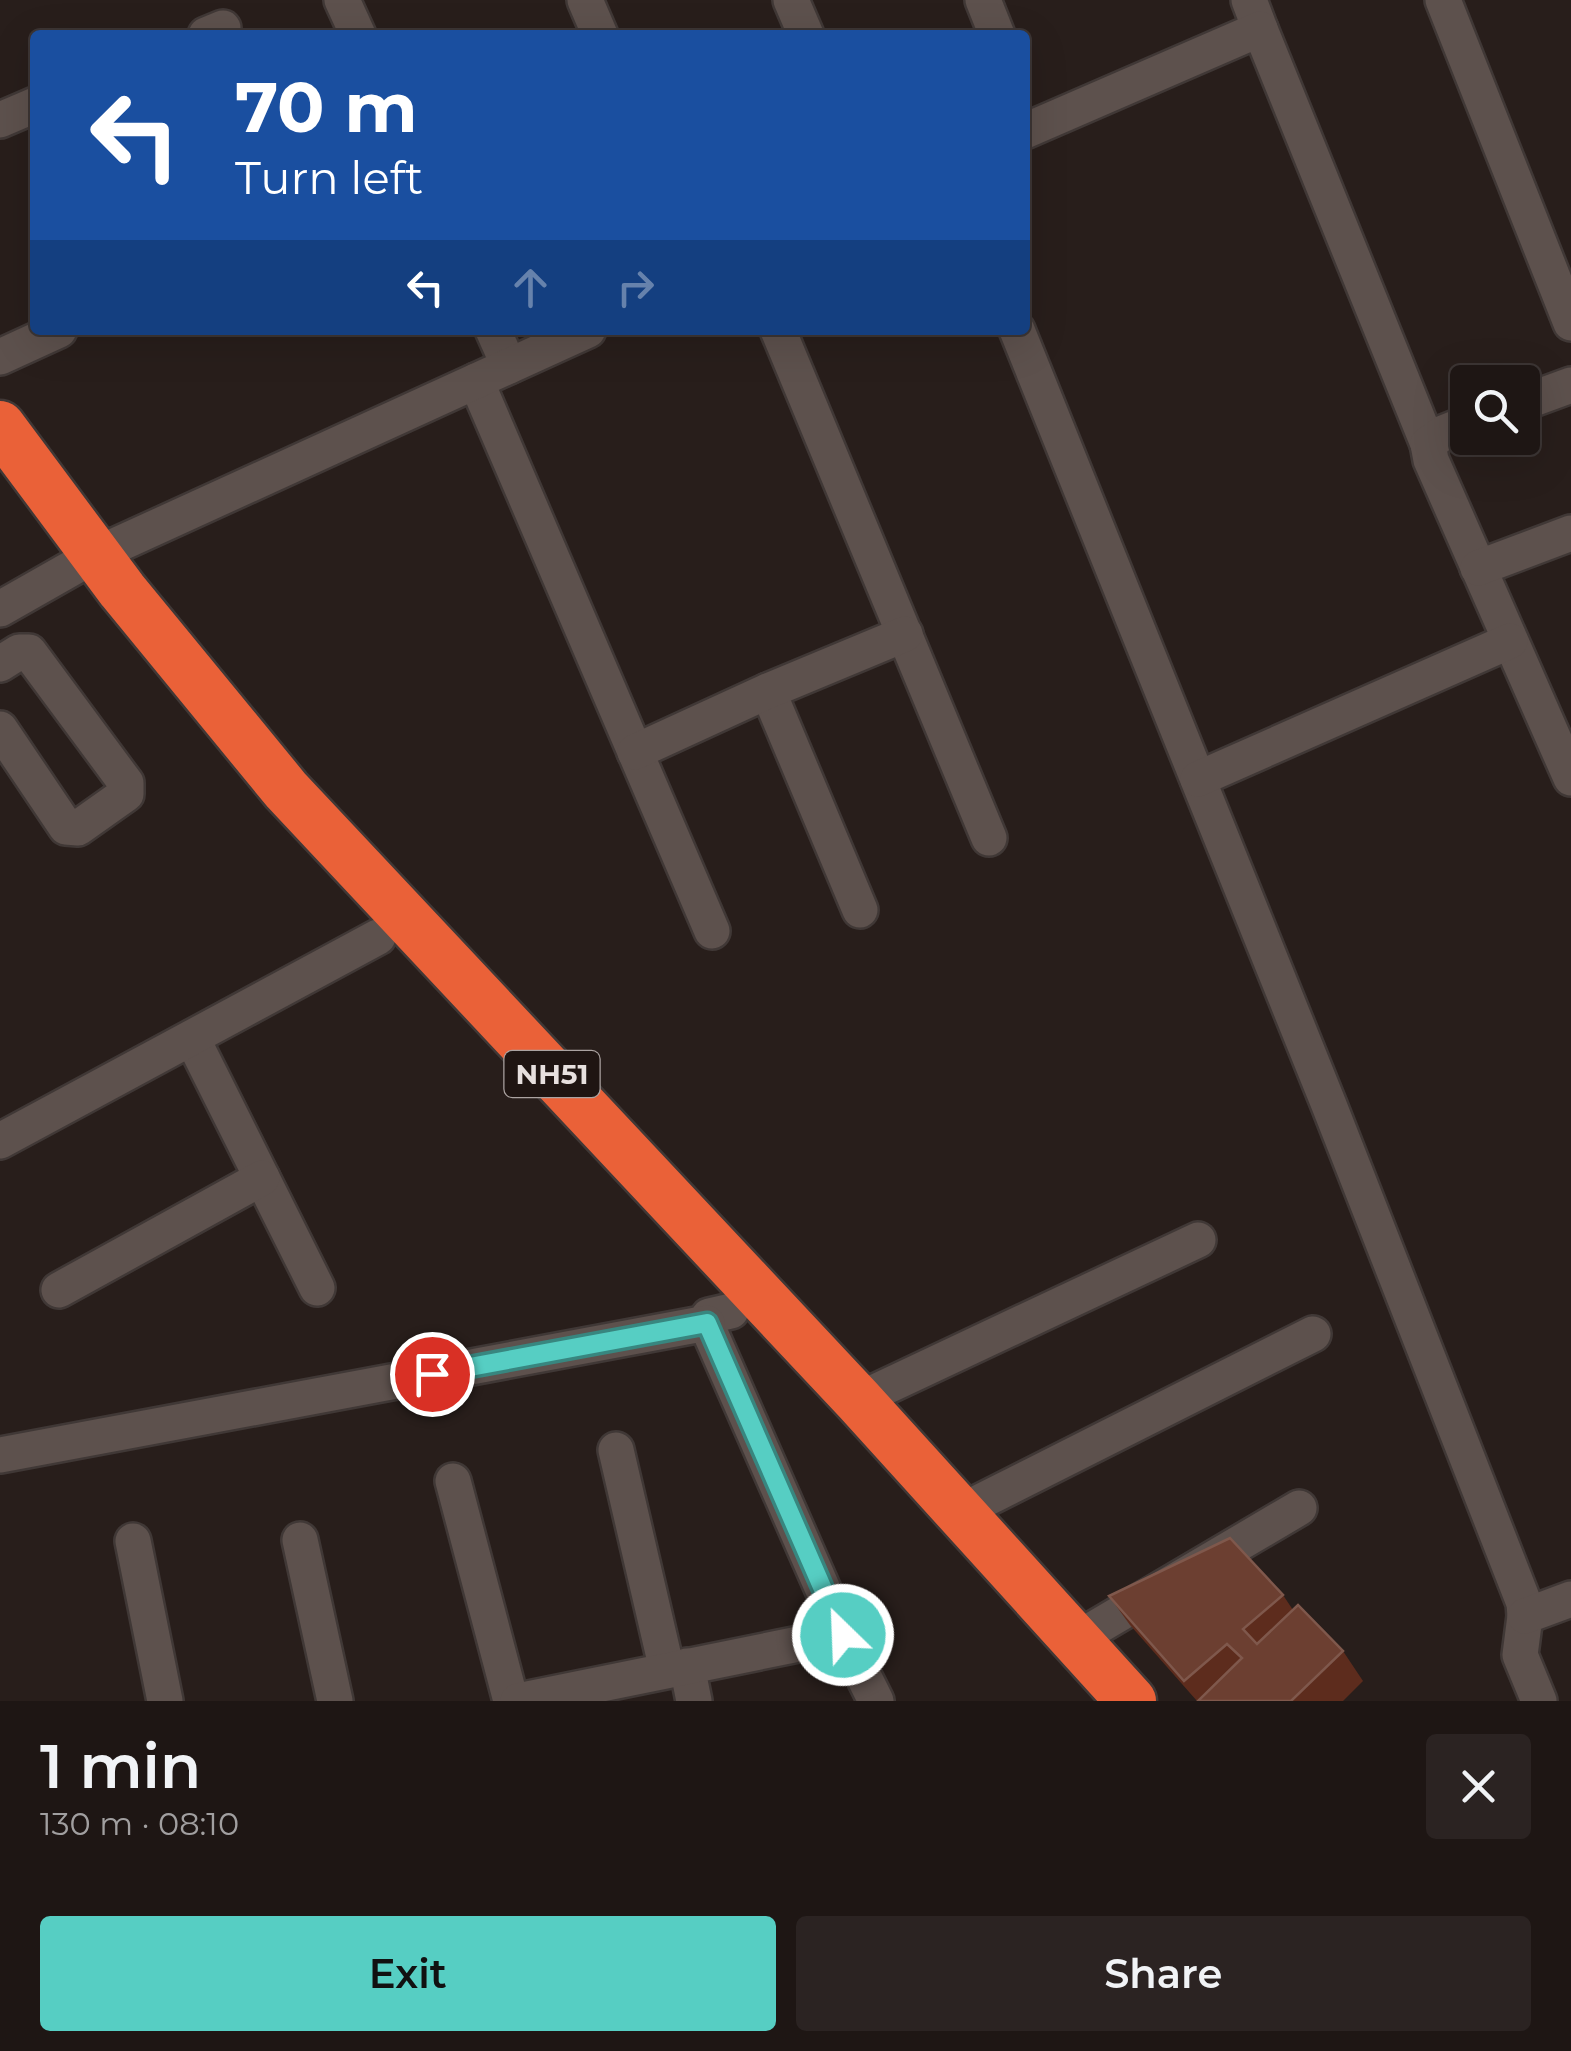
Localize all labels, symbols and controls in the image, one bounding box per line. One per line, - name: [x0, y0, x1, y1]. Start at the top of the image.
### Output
- text: 70 m: [235, 64, 418, 150]
- icon: left: [70, 70, 200, 200]
- text: Turn left: [235, 150, 423, 205]
- icon: left: [398, 260, 453, 315]
- icon: ahead: [503, 260, 558, 315]
- icon: right: [608, 260, 663, 315]
- map controls: [1450, 365, 1540, 455]
- button: search: [1450, 365, 1540, 455]
- road number: NH51: [504, 1051, 600, 1097]
- pin: [390, 1332, 475, 1417]
- icon: arrive: [405, 1347, 460, 1402]
- position arrow: [791, 1583, 895, 1687]
- text: 1 min: [40, 1730, 201, 1803]
- button: close: [1426, 1734, 1531, 1839]
- text: 130 m · 08:10: [40, 1804, 239, 1843]
- button: Exit: [40, 1916, 776, 2031]
- button: Share: [796, 1916, 1531, 2031]

